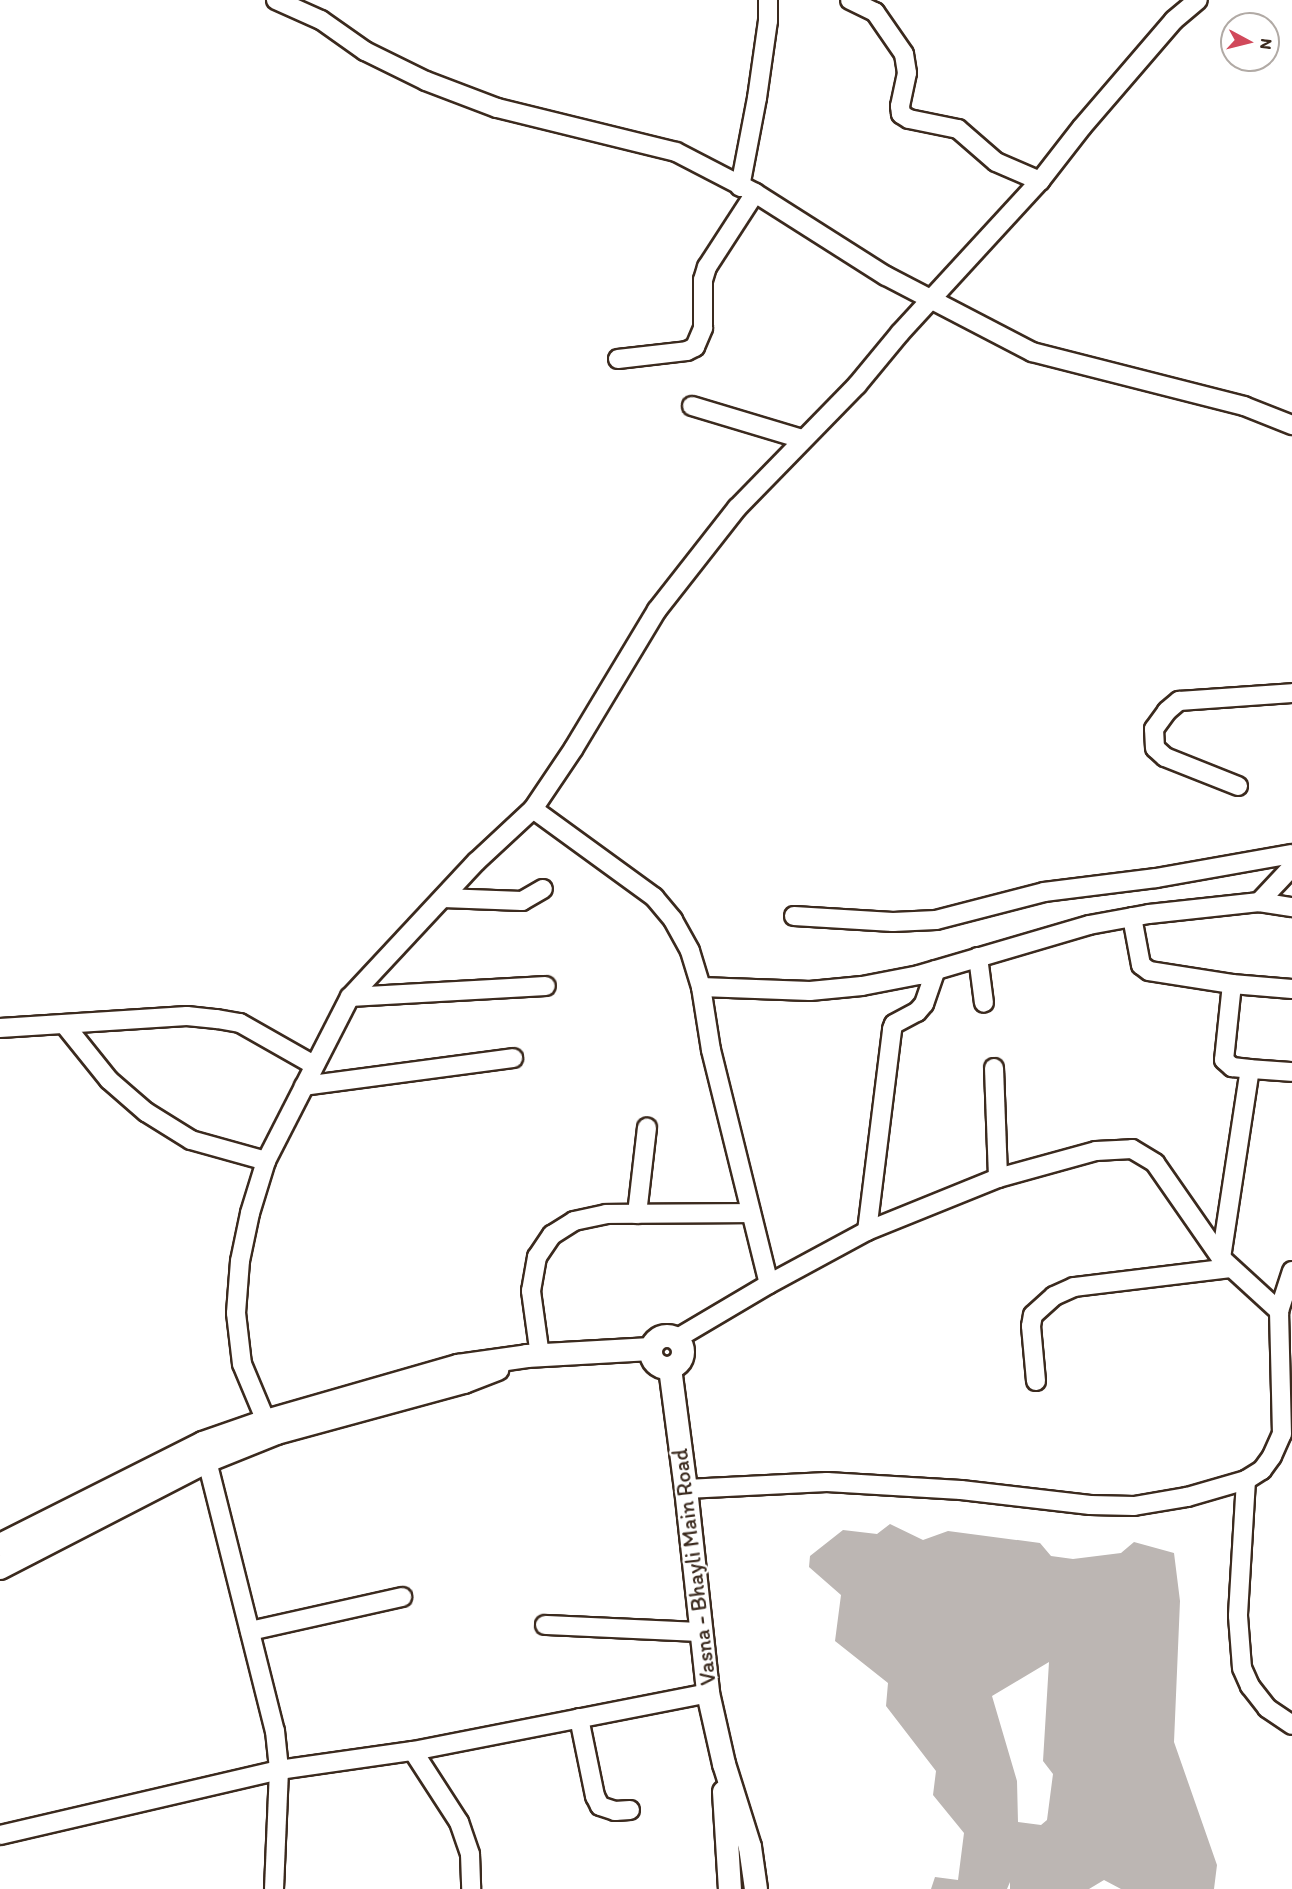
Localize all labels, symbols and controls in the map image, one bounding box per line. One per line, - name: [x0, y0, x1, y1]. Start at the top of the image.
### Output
- north arrow: [1220, 12, 1280, 72]
- text: N: [1256, 37, 1276, 51]
- street label: Vasna - Bhayli Main Road: [666, 1447, 722, 1687]

